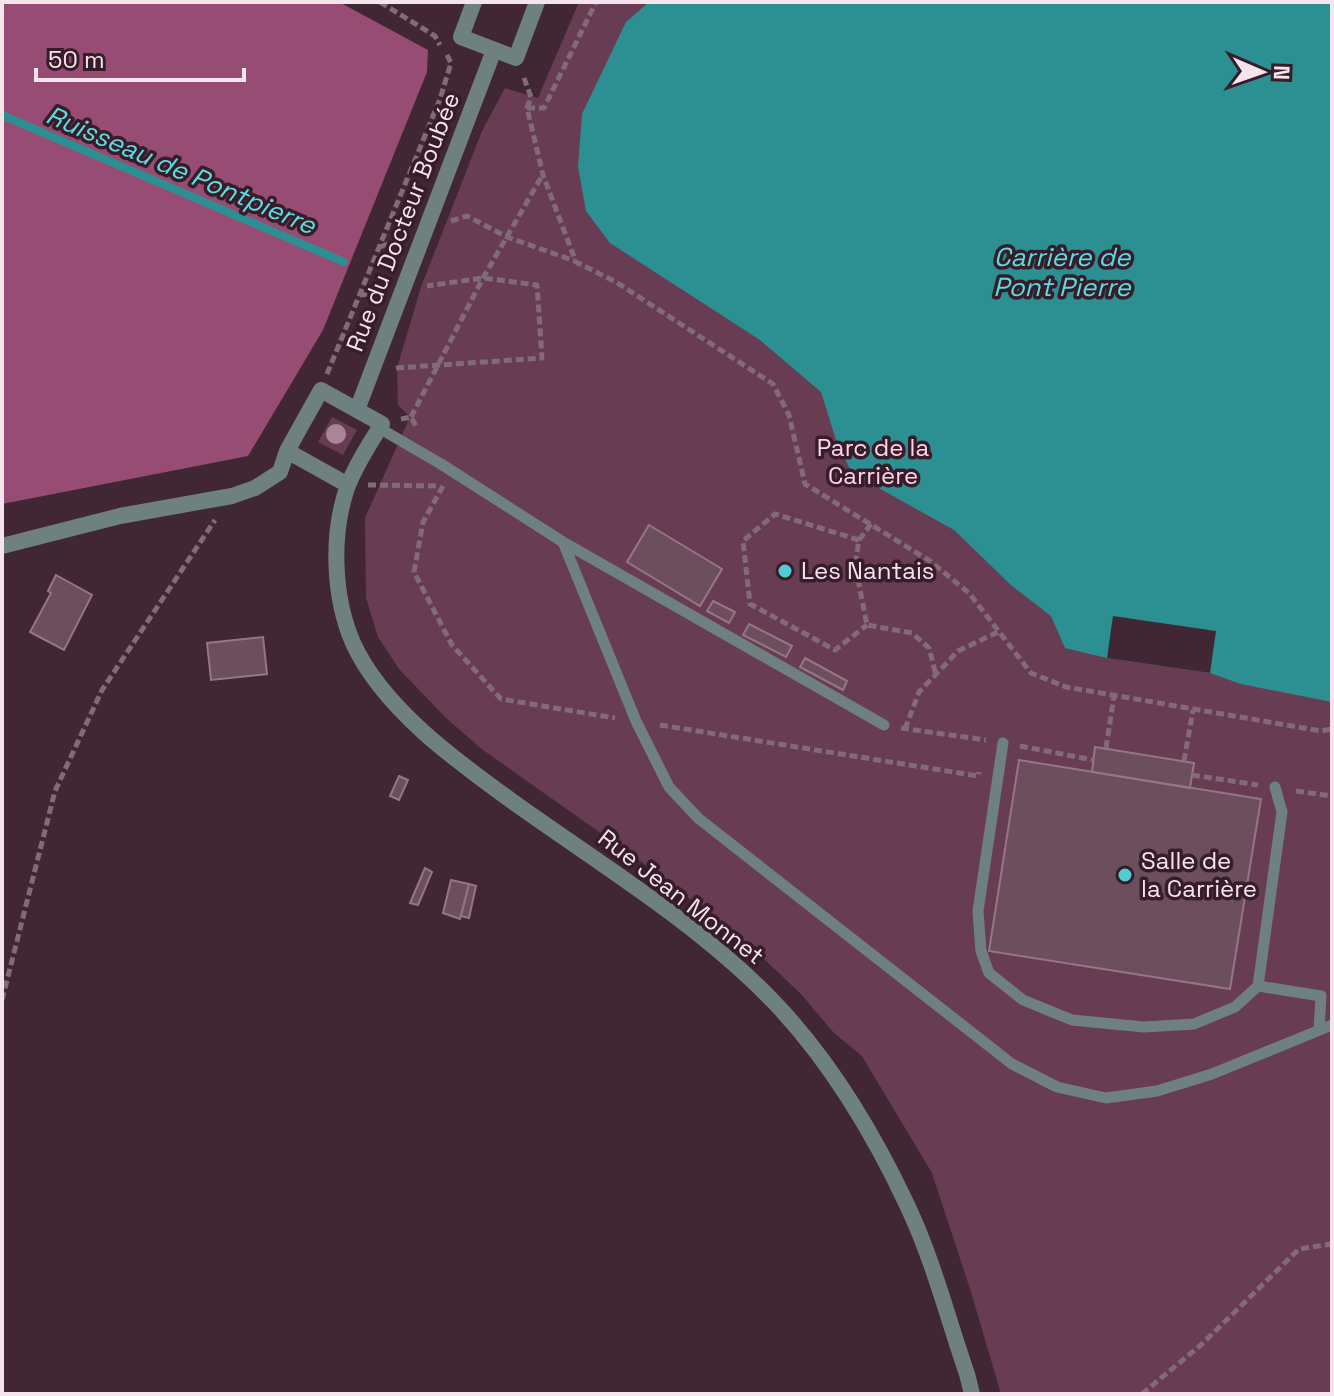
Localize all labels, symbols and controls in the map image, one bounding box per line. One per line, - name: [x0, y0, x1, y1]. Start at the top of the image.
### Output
- scale bar: [36, 32, 244, 82]
- north arrow: [1222, 32, 1302, 112]
- text: 50 m: [48, 44, 105, 75]
- text: N: [1268, 65, 1296, 81]
- street label: Rue du Docteur Boubée: [339, 88, 466, 356]
- water label: Ruisseau de Pontpierre: [41, 98, 322, 243]
- water label: Carrière de Pont Pierre: [993, 240, 1132, 304]
- park label: Parc de la Carrière: [817, 432, 929, 491]
- place label: Les Nantais: [801, 555, 934, 586]
- marker: Les Nantais: [776, 562, 794, 580]
- street label: Rue Jean Monnet: [592, 822, 771, 971]
- place label: Salle de la Carrière: [1141, 845, 1257, 904]
- marker: Salle de la Carrière: [1116, 866, 1134, 884]

